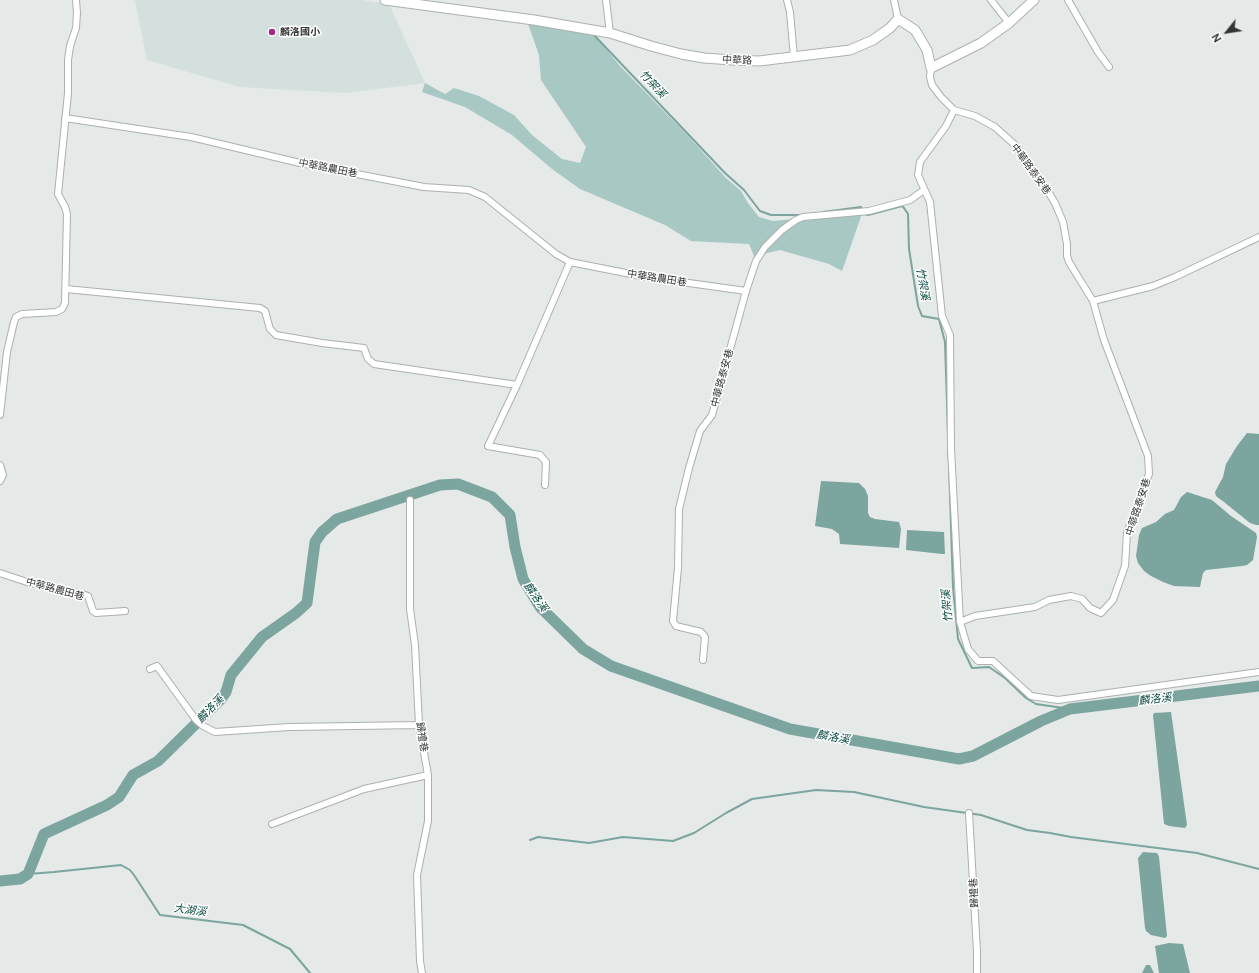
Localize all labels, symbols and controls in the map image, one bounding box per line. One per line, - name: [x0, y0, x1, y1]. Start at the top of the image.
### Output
- north arrow: [1207, 12, 1247, 52]
- place label: 麟洛國小: [280, 26, 320, 38]
- marker: 麟洛國小: [267, 27, 277, 37]
- text: N: [1209, 31, 1224, 45]
- street label: 中華路: [722, 53, 752, 67]
- water label: 竹架溪: [637, 67, 669, 101]
- street label: 中華路泰安巷: [1009, 141, 1053, 197]
- street label: 中華路農田巷: [297, 156, 359, 180]
- street label: 中華路農田巷: [626, 267, 688, 289]
- water label: 竹架溪: [914, 267, 932, 301]
- street label: 中華路泰安巷: [708, 347, 736, 409]
- street label: 中華路泰安巷: [1123, 477, 1153, 537]
- street label: 中華路農田巷: [24, 575, 86, 603]
- water label: 麟洛溪: [521, 580, 551, 614]
- water label: 竹架溪: [939, 589, 955, 623]
- water label: 麟洛溪: [1138, 690, 1172, 708]
- water label: 麟洛溪: [194, 693, 226, 725]
- street label: 歸禮巷: [414, 721, 430, 753]
- water label: 麟洛溪: [816, 728, 850, 746]
- street label: 歸禮巷: [967, 878, 981, 908]
- water label: 大湖溪: [173, 901, 207, 919]

